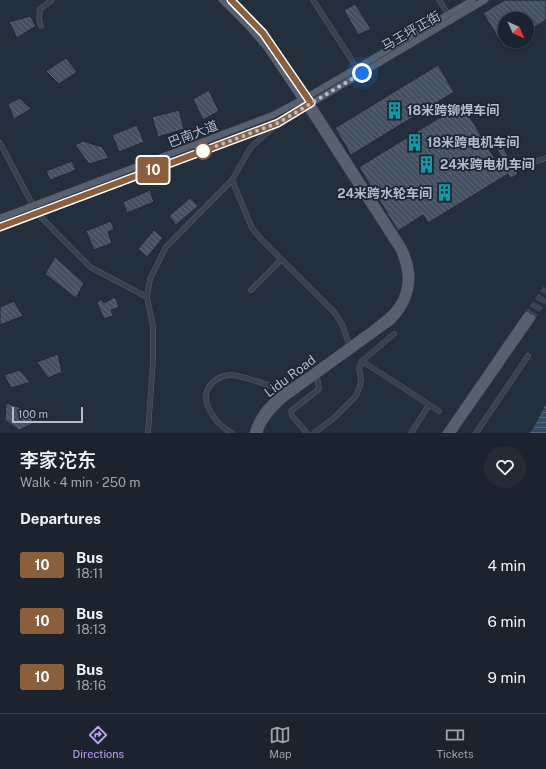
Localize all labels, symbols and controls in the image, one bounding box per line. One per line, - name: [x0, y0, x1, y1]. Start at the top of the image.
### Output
- street label: 马王坪正街: [379, 8, 443, 54]
- north arrow: [498, 12, 534, 48]
- map controls: [498, 12, 534, 48]
- your location: [352, 63, 372, 83]
- building icon: 18米跨铆焊车间: [384, 100, 404, 120]
- place label: 18米跨铆焊车间: [407, 103, 499, 118]
- street label: 巴南大道: [166, 118, 220, 150]
- building icon: 18米跨电机车间: [404, 132, 424, 152]
- place label: 18米跨电机车间: [427, 135, 519, 150]
- unlabelled marker: [194, 142, 212, 160]
- building icon: 24米跨电机车间: [417, 154, 437, 174]
- line badge: 10: [135, 157, 171, 183]
- place label: 24米跨电机车间: [440, 157, 535, 172]
- text: 10: [145, 162, 161, 178]
- building icon: 24米跨水轮车间: [435, 183, 455, 203]
- place label: 24米跨水轮车间: [337, 186, 432, 201]
- street label: Lidu Road: [262, 352, 318, 400]
- scale bar: [12, 405, 83, 424]
- text: 100 m: [18, 408, 48, 420]
- button: heart: [484, 446, 526, 488]
- text: 李家沱东: [20, 449, 96, 471]
- text: Walk · 4 min · 250 m: [20, 475, 140, 490]
- text: Departures: [20, 510, 101, 527]
- text: Bus: [76, 549, 103, 566]
- text: 10: [34, 557, 50, 573]
- text: 4 min: [487, 557, 526, 574]
- text: 18:11: [76, 566, 103, 581]
- text: Bus: [76, 605, 103, 622]
- text: 10: [34, 613, 50, 629]
- text: 6 min: [488, 613, 526, 630]
- text: 18:13: [76, 622, 106, 637]
- text: Bus: [76, 661, 103, 678]
- text: 10: [34, 669, 50, 685]
- text: 9 min: [488, 669, 526, 686]
- text: 18:16: [76, 678, 106, 693]
- tab: Directions: [73, 724, 124, 760]
- tab: Map: [269, 724, 292, 760]
- tab: Tickets: [437, 724, 473, 760]

